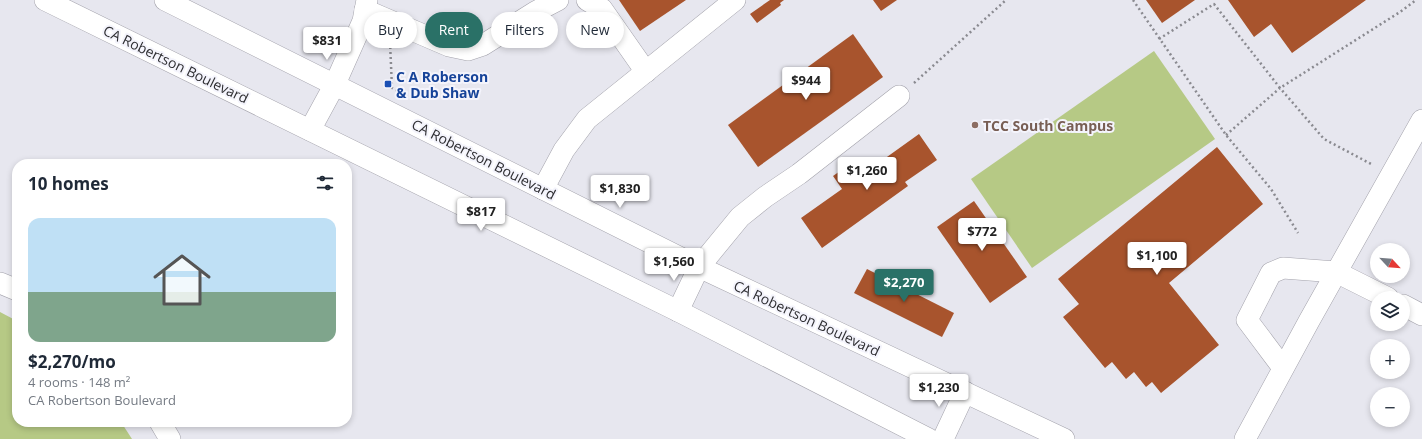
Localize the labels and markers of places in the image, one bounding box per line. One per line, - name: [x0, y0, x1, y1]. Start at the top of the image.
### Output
- pin: $831: [303, 27, 351, 61]
- place label: C A Roberson & Dub Shaw: [396, 67, 488, 102]
- pin: $944: [782, 67, 830, 101]
- marker: C A Roberson & Dub Shaw: [383, 79, 393, 89]
- place label: TCC South Campus: [983, 116, 1113, 135]
- marker: TCC South Campus: [970, 120, 980, 130]
- pin: $1,260: [834, 157, 900, 191]
- pin: $1,830: [587, 175, 653, 209]
- pin: $817: [457, 198, 505, 232]
- pin: $772: [958, 218, 1006, 252]
- pin: $1,100: [1124, 242, 1190, 276]
- pin: $1,560: [641, 248, 707, 282]
- pin: $2,270: [871, 269, 937, 303]
- pin: $1,230: [906, 374, 972, 408]

